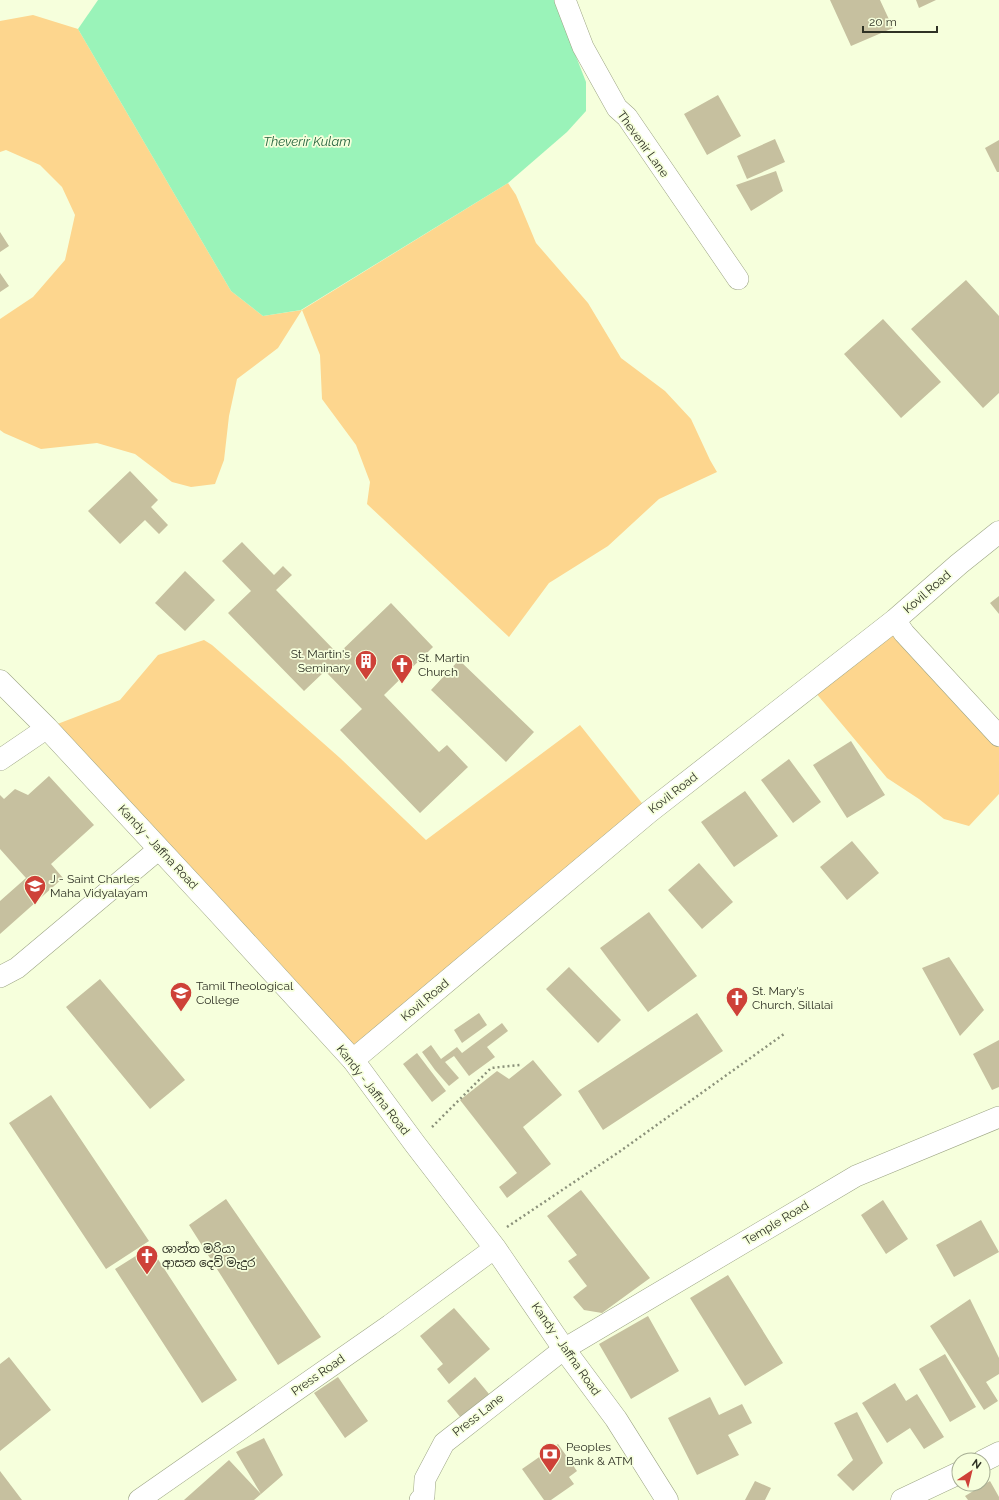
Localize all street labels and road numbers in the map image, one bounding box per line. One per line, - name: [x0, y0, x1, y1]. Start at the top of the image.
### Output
- street label: Thevenir Lane: [614, 108, 672, 180]
- street label: Kovil Road: [901, 568, 953, 616]
- street label: Kovil Road: [646, 770, 700, 816]
- street label: Kandy - Jaffna Road: [115, 802, 201, 892]
- street label: Kovil Road: [398, 976, 452, 1024]
- street label: Kandy - Jaffna Road: [334, 1042, 412, 1138]
- street label: Temple Road: [741, 1198, 811, 1248]
- street label: Kandy - Jaffna Road: [529, 1300, 603, 1398]
- street label: Press Road: [289, 1351, 347, 1399]
- street label: Press Lane: [450, 1391, 506, 1439]

